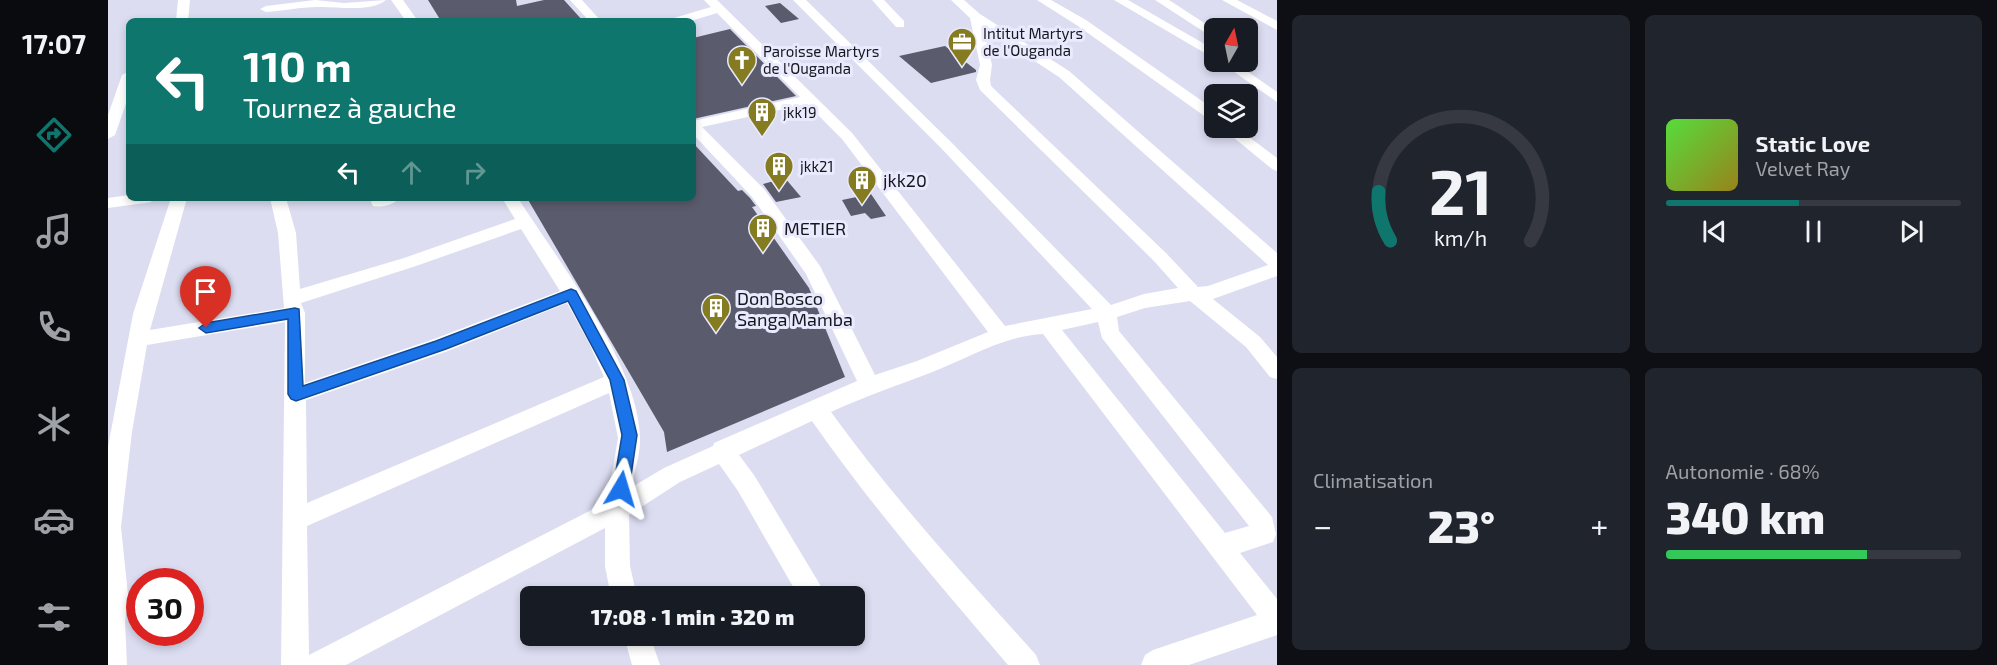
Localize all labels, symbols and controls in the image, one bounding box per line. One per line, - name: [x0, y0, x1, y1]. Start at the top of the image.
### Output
- north arrow: [1204, 18, 1258, 72]
- map controls: [1204, 18, 1258, 138]
- place label: Intitut Martyrs de l'Ouganda: [983, 24, 1083, 59]
- office icon: Intitut Martyrs de l'Ouganda: [946, 26, 978, 68]
- text: 17:07: [22, 27, 86, 59]
- text: 110 m: [243, 40, 352, 90]
- icon: left: [144, 42, 222, 120]
- place label: Paroisse Martyrs de l'Ouganda: [763, 42, 879, 77]
- church icon: Paroisse Martyrs de l'Ouganda: [726, 44, 758, 86]
- button: layers: [1204, 84, 1258, 138]
- text: Tournez à gauche: [243, 91, 457, 123]
- building icon: jkk19: [746, 96, 778, 138]
- place label: jkk19: [783, 103, 817, 122]
- icon: directions: [33, 114, 75, 156]
- text: Static Love: [1756, 130, 1870, 156]
- building icon: jkk21: [763, 150, 795, 192]
- text: 21: [1429, 153, 1492, 228]
- icon: left: [332, 156, 365, 189]
- icon: ahead: [395, 156, 428, 189]
- icon: right: [458, 156, 491, 189]
- text: Velvet Ray: [1756, 156, 1850, 180]
- place label: jkk21: [800, 157, 833, 176]
- building icon: jkk20: [846, 164, 878, 206]
- place label: jkk20: [883, 169, 927, 191]
- icon: music: [33, 210, 75, 252]
- building icon: METIER: [747, 212, 779, 254]
- icon: previous: [1698, 215, 1731, 248]
- icon: pause: [1797, 215, 1830, 248]
- icon: next: [1895, 215, 1928, 248]
- place label: METIER: [784, 217, 846, 239]
- text: km/h: [1434, 225, 1487, 250]
- pin: [180, 266, 231, 328]
- icon: arrive: [189, 275, 222, 308]
- place label: Don Bosco Sanga Mamba: [737, 287, 853, 330]
- building icon: Don Bosco Sanga Mamba: [700, 292, 732, 334]
- icon: phone: [33, 306, 75, 348]
- icon: climate: [33, 403, 75, 445]
- position arrow: [589, 457, 653, 521]
- text: Autonomie · 68%: [1666, 459, 1820, 483]
- text: Climatisation: [1313, 468, 1433, 492]
- text: 340 km: [1666, 489, 1825, 543]
- text: 23°: [1428, 498, 1495, 552]
- icon: car: [33, 499, 75, 541]
- text: −: [1313, 505, 1332, 545]
- text: +: [1590, 505, 1608, 545]
- speed limit sign: 30: [126, 568, 204, 646]
- icon: filters: [33, 596, 75, 638]
- text: 17:08 · 1 min · 320 m: [591, 603, 794, 629]

